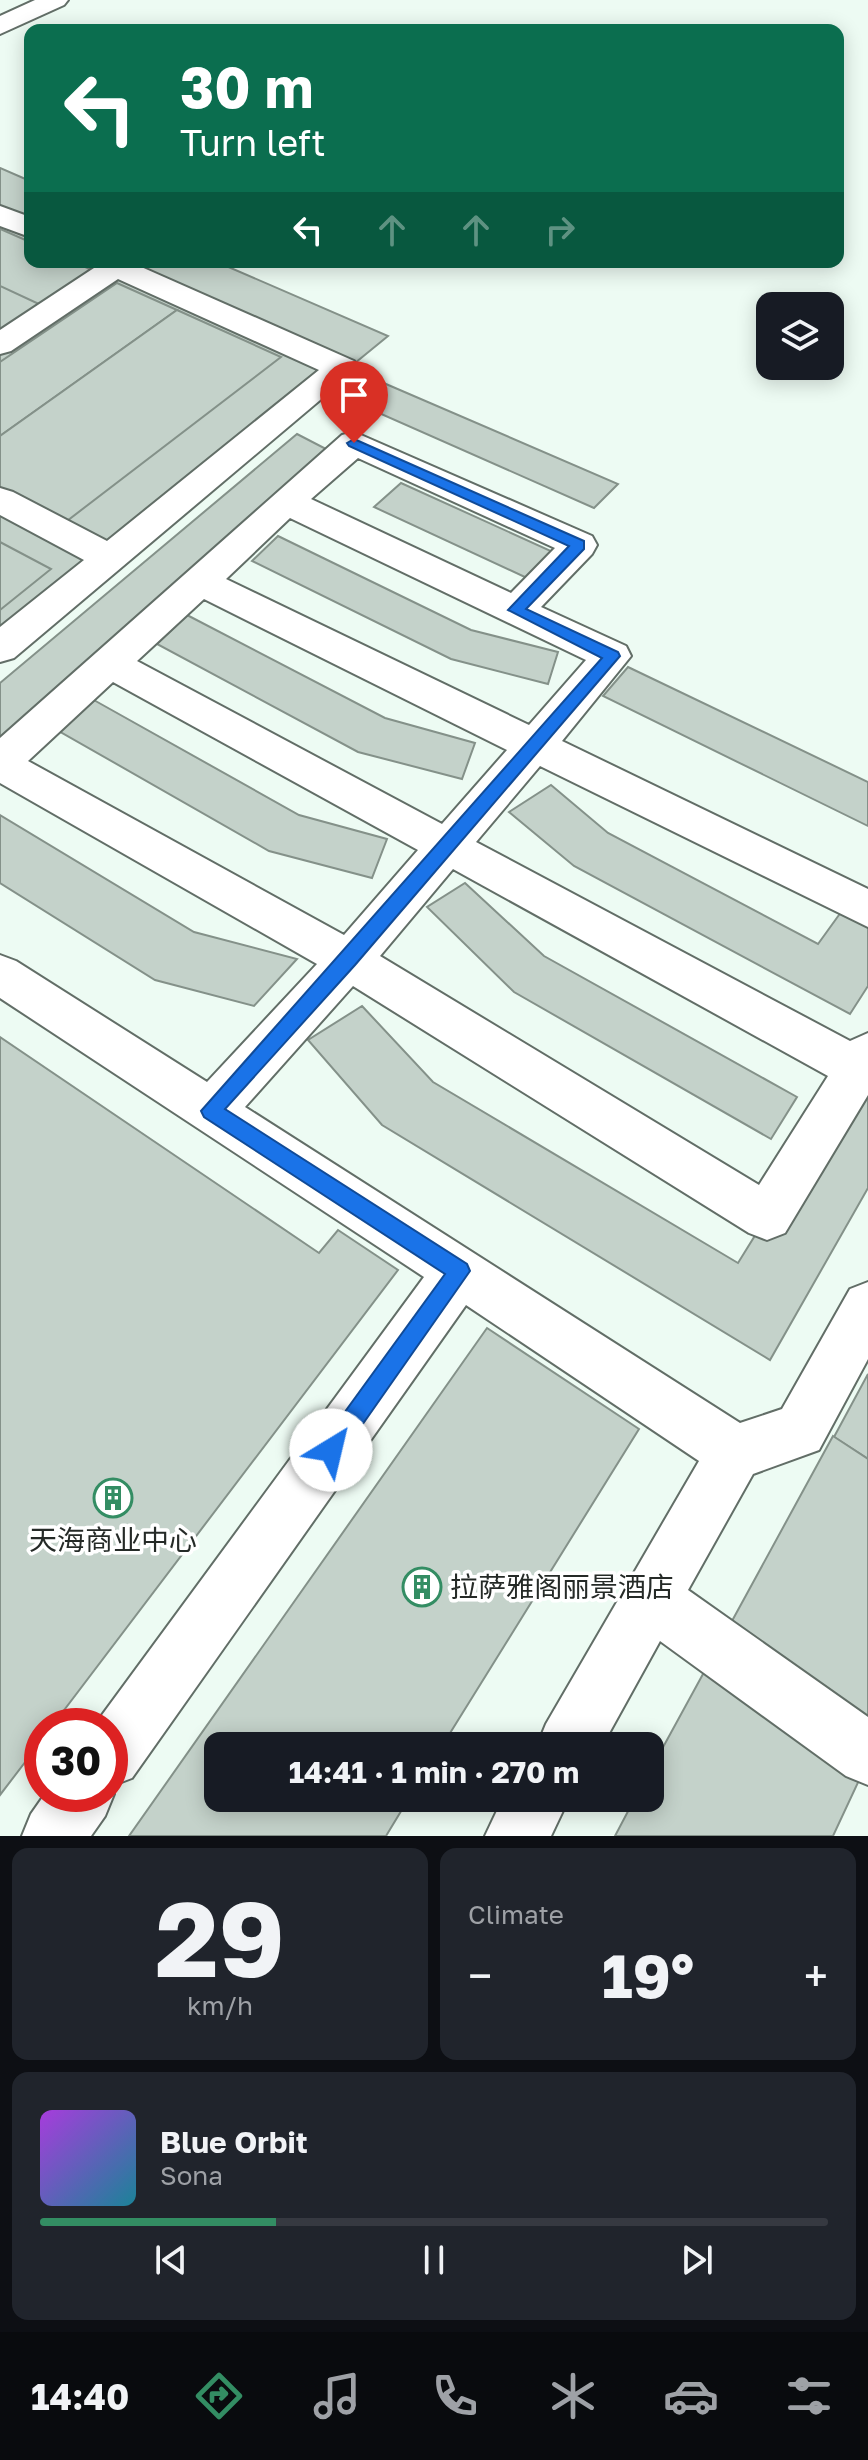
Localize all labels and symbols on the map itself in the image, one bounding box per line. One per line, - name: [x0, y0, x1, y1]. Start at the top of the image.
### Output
- pin: [320, 361, 388, 443]
- position arrow: [289, 1408, 373, 1492]
- building icon: 天海商业中心: [92, 1477, 134, 1519]
- place label: 天海商业中心: [29, 1523, 197, 1556]
- building icon: 拉萨雅阁丽景酒店: [401, 1566, 443, 1608]
- place label: 拉萨雅阁丽景酒店: [450, 1570, 674, 1603]
- speed limit sign: 30: [24, 1708, 128, 1812]

